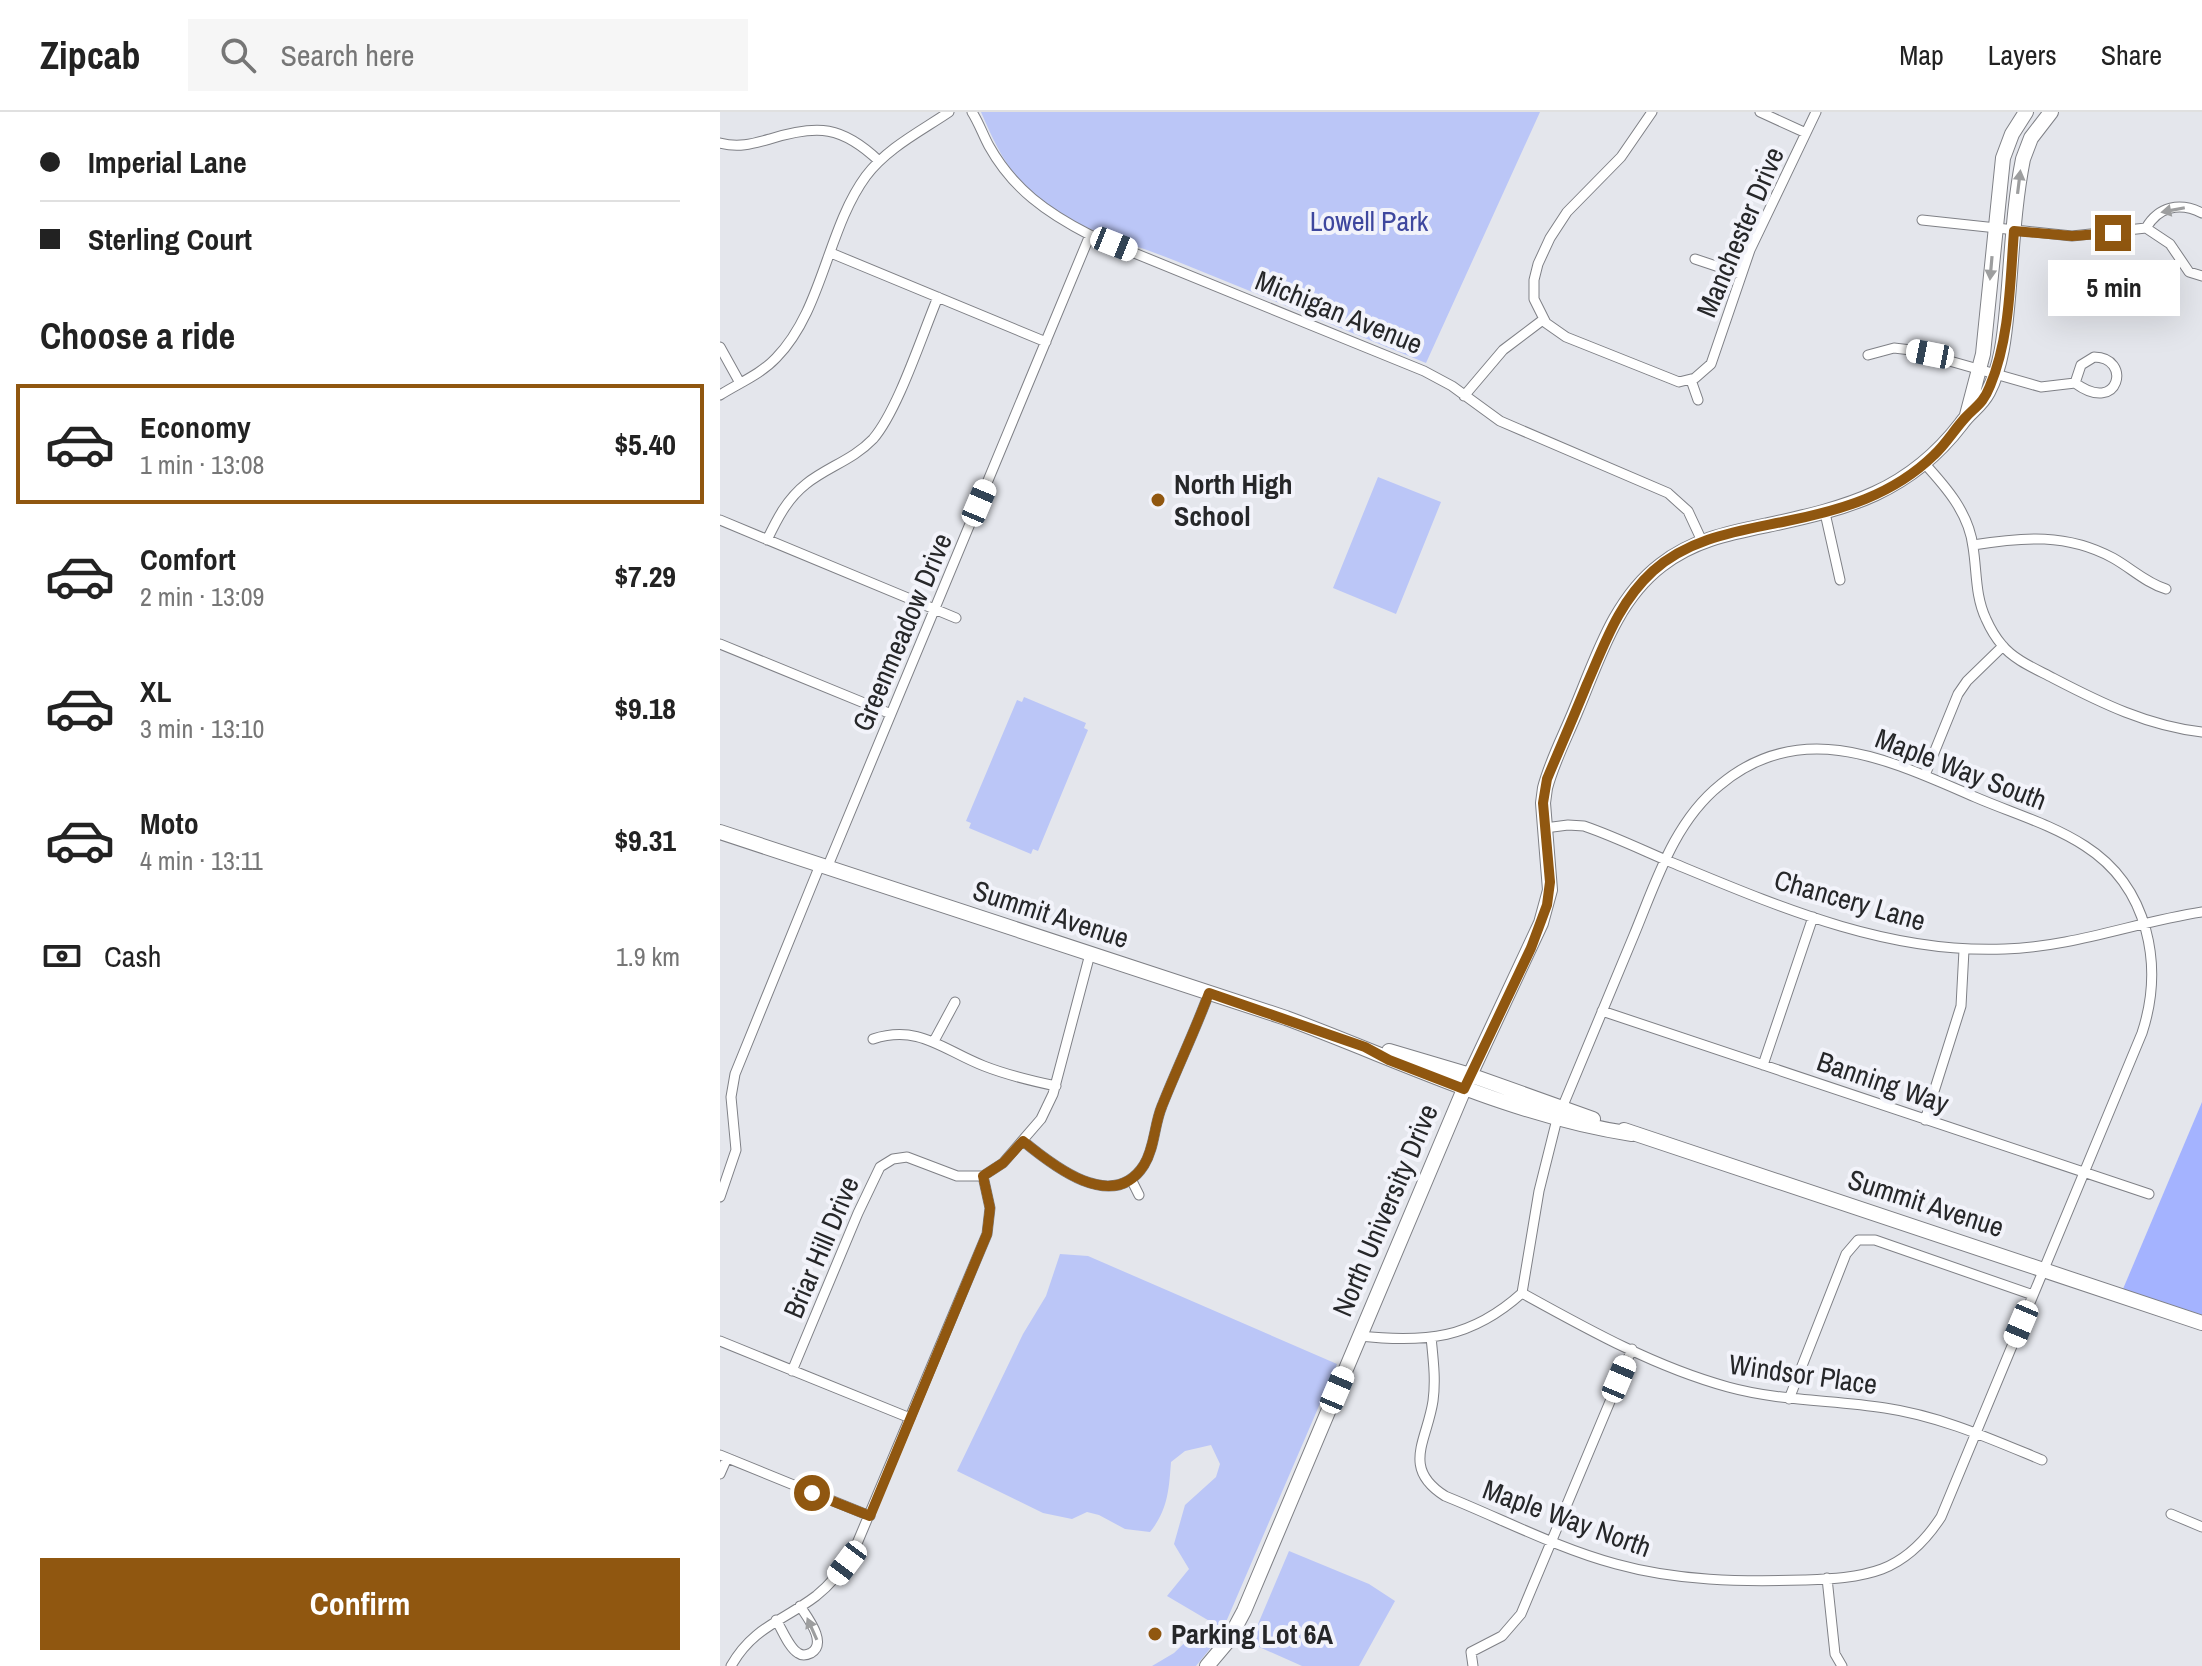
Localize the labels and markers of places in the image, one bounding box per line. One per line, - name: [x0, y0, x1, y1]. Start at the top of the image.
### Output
- place label: North High School: [1174, 465, 1293, 535]
- marker: North High School: [1149, 491, 1167, 509]
- place label: Parking Lot 6A: [1171, 1615, 1333, 1653]
- marker: Parking Lot 6A: [1146, 1625, 1164, 1643]

